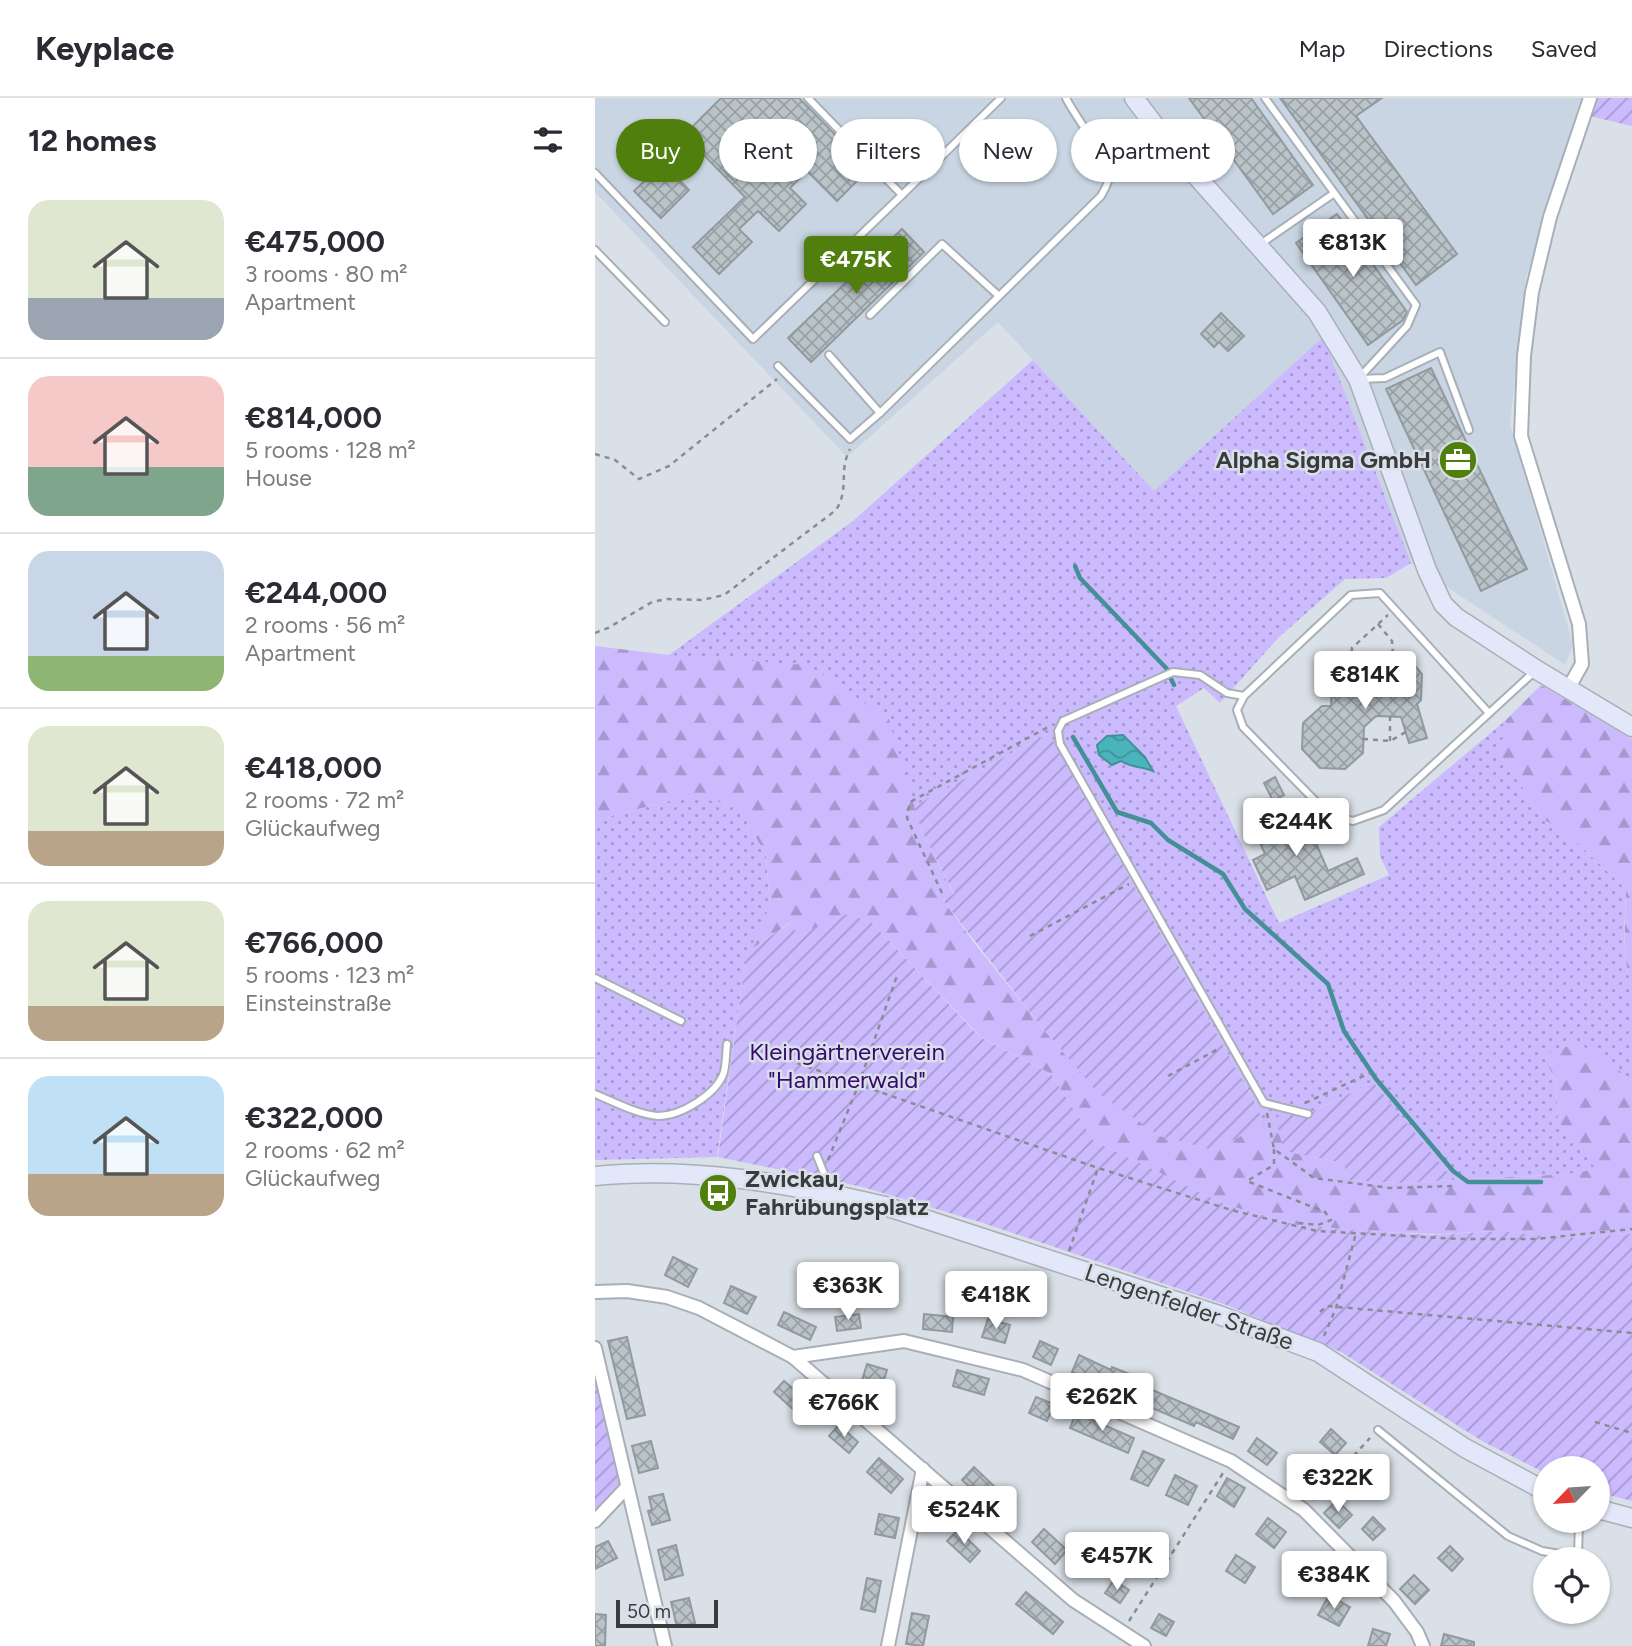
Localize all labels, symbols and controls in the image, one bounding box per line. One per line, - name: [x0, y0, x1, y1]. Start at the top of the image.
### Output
- text: Keyplace: [35, 29, 174, 68]
- text: Map: [1299, 34, 1345, 63]
- text: Directions: [1383, 34, 1493, 63]
- text: Saved: [1531, 34, 1597, 63]
- chip: Buy: [616, 119, 705, 182]
- chip: Rent: [719, 119, 817, 182]
- chip: Filters: [831, 119, 945, 182]
- chip: New: [959, 119, 1057, 182]
- chip: Apartment: [1071, 119, 1235, 182]
- icon: filters: [529, 121, 567, 159]
- text: 12 homes: [28, 122, 156, 159]
- pin: €813K: [1304, 220, 1402, 279]
- text: €475,000: [245, 223, 385, 260]
- icon: home: [84, 228, 168, 312]
- text: €813K: [1319, 228, 1387, 256]
- pin: €475K: [807, 236, 905, 296]
- text: €475K: [820, 245, 892, 273]
- text: 3 rooms · 80 m²: [245, 260, 408, 288]
- text: Apartment: [245, 288, 356, 316]
- text: €814,000: [245, 399, 382, 436]
- icon: home: [84, 404, 168, 488]
- text: 5 rooms · 128 m²: [245, 436, 416, 464]
- office icon: Alpha Sigma GmbH: [1437, 439, 1479, 481]
- place label: Alpha Sigma GmbH: [1216, 445, 1431, 474]
- text: House: [245, 464, 312, 492]
- text: €244,000: [245, 574, 387, 611]
- icon: home: [84, 579, 168, 663]
- text: 2 rooms · 56 m²: [245, 611, 405, 639]
- text: Apartment: [245, 639, 356, 667]
- pin: €814K: [1316, 652, 1414, 711]
- text: €814K: [1330, 660, 1400, 688]
- text: €418,000: [245, 749, 382, 786]
- icon: home: [84, 754, 168, 838]
- text: 2 rooms · 72 m²: [245, 786, 404, 814]
- pin: €244K: [1247, 798, 1345, 858]
- text: €244K: [1259, 807, 1333, 835]
- text: Glückaufweg: [245, 814, 381, 842]
- text: €766,000: [245, 924, 383, 961]
- icon: home: [84, 929, 168, 1013]
- text: 5 rooms · 123 m²: [245, 961, 414, 989]
- text: Einsteinstraße: [245, 989, 391, 1017]
- park label: Kleingärtnerverein "Hammerwald": [749, 1037, 945, 1094]
- text: €322,000: [245, 1099, 383, 1136]
- icon: home: [84, 1104, 168, 1188]
- text: 2 rooms · 62 m²: [245, 1136, 405, 1164]
- text: Glückaufweg: [245, 1164, 381, 1192]
- place label: Zwickau, Fahrübungsplatz: [745, 1164, 929, 1221]
- bus stop icon: Zwickau, Fahrübungsplatz: [697, 1172, 739, 1214]
- street label: Lengenfelder Straße: [1081, 1257, 1297, 1356]
- pin: €363K: [799, 1262, 897, 1322]
- text: €363K: [813, 1271, 883, 1299]
- pin: €418K: [947, 1272, 1045, 1331]
- text: €418K: [961, 1280, 1031, 1308]
- pin: €262K: [1053, 1374, 1151, 1433]
- pin: €766K: [795, 1380, 893, 1439]
- text: €262K: [1066, 1382, 1138, 1410]
- text: €766K: [809, 1388, 879, 1416]
- pin: €322K: [1289, 1454, 1387, 1514]
- north arrow: [1533, 1456, 1610, 1533]
- map controls: [1533, 1456, 1610, 1624]
- text: €322K: [1303, 1463, 1373, 1491]
- pin: €524K: [915, 1486, 1013, 1546]
- text: €524K: [928, 1495, 1000, 1523]
- pin: €457K: [1068, 1532, 1166, 1592]
- text: €457K: [1081, 1541, 1153, 1569]
- button: locate: [1533, 1547, 1610, 1624]
- pin: €384K: [1285, 1552, 1383, 1611]
- text: €384K: [1298, 1560, 1370, 1588]
- scale bar: [616, 1597, 717, 1629]
- text: 50 m: [627, 1600, 671, 1623]

